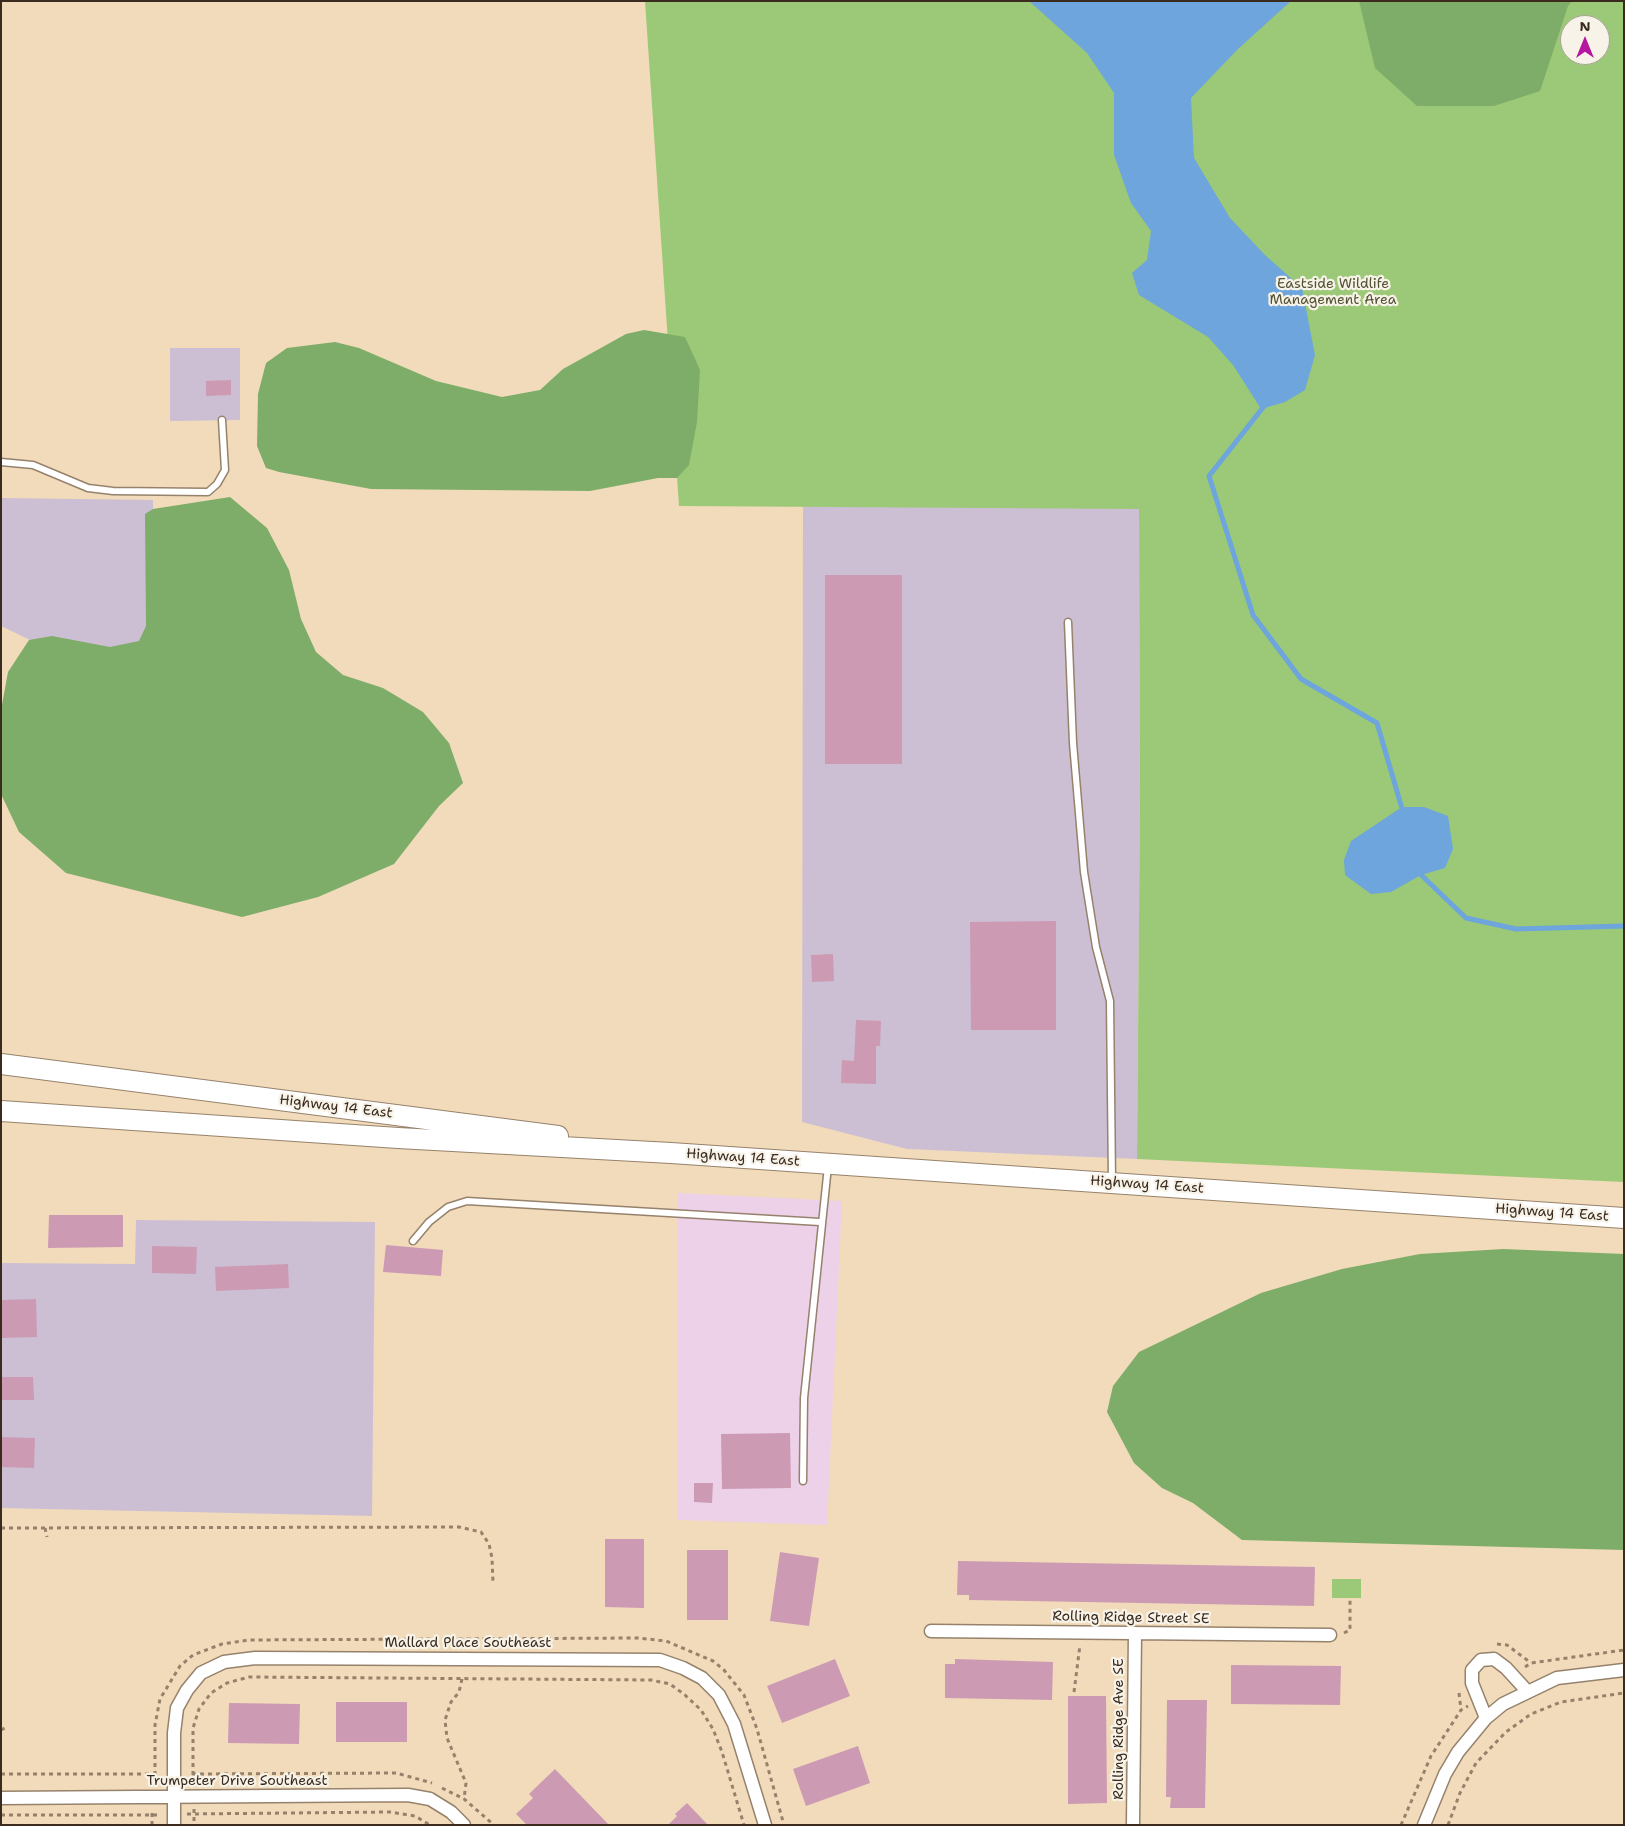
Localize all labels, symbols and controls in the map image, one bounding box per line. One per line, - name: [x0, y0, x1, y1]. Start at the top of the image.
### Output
- north arrow: [1560, 15, 1610, 65]
- text: N: [1579, 17, 1591, 35]
- park label: Eastside Wildlife Management Area: [1270, 276, 1396, 308]
- street label: Highway 14 East: [279, 1092, 393, 1122]
- street label: Highway 14 East: [686, 1146, 800, 1170]
- street label: Highway 14 East: [1090, 1173, 1204, 1197]
- street label: Highway 14 East: [1495, 1201, 1609, 1225]
- street label: Rolling Ridge Street SE: [1052, 1608, 1210, 1628]
- street label: Mallard Place Southeast: [385, 1635, 551, 1651]
- street label: Rolling Ridge Ave SE: [1111, 1658, 1127, 1800]
- street label: Trumpeter Drive Southeast: [146, 1773, 328, 1789]

